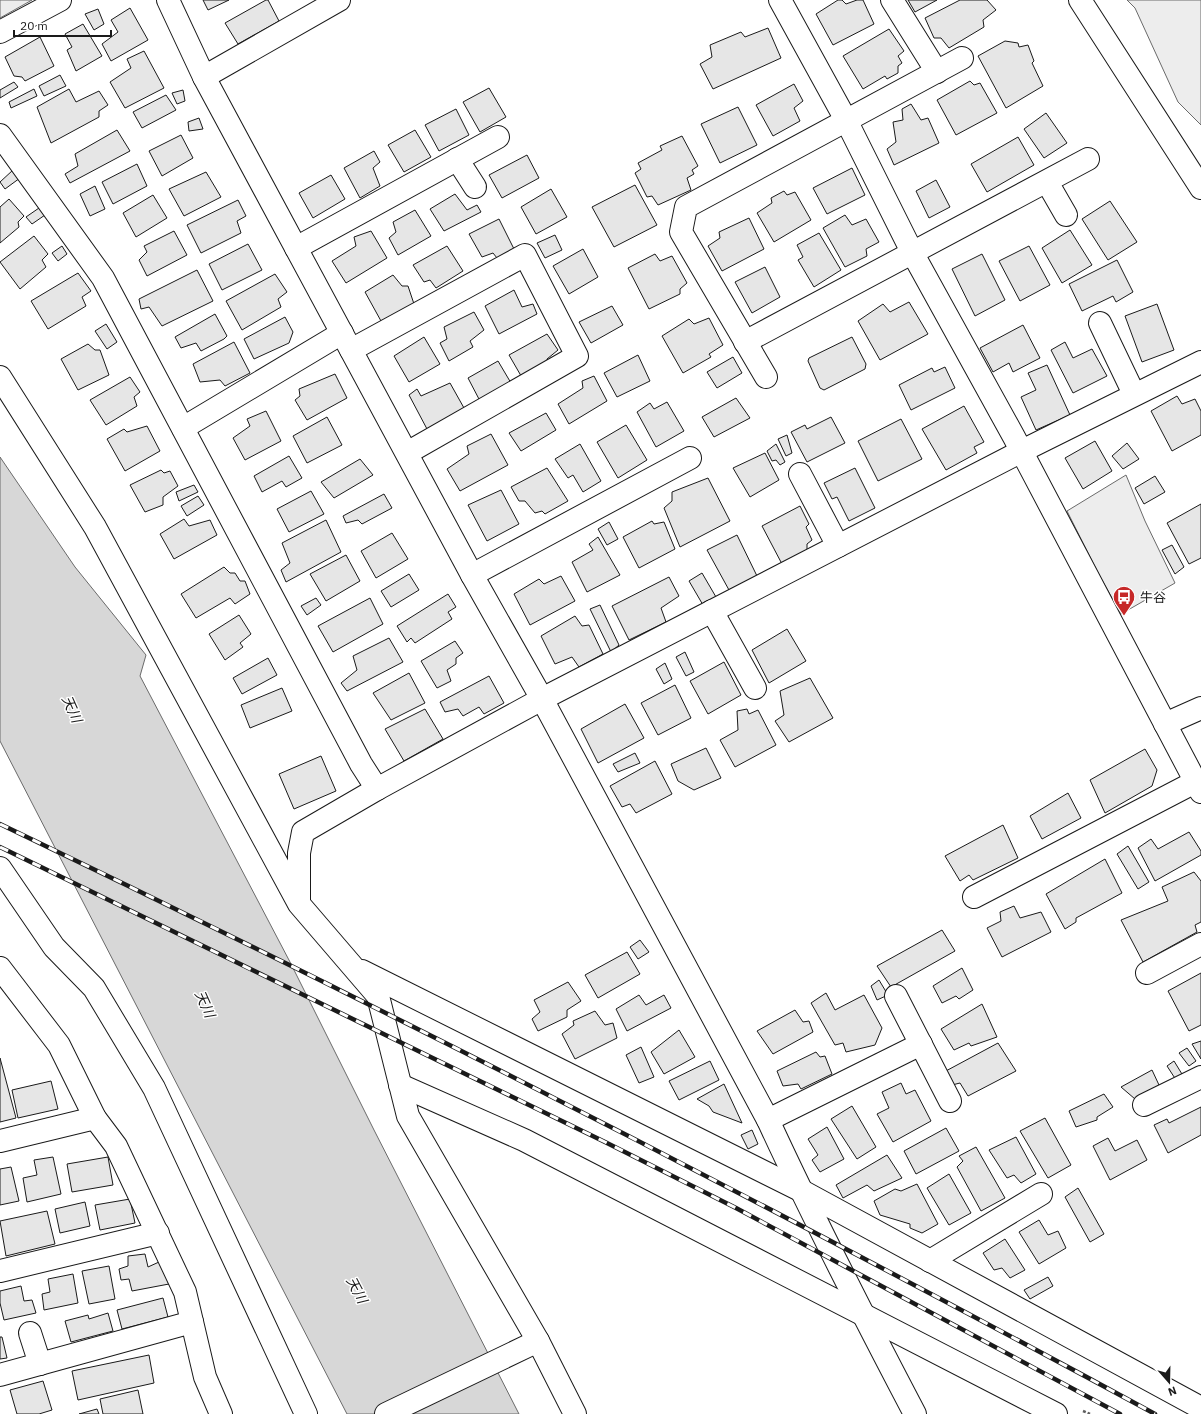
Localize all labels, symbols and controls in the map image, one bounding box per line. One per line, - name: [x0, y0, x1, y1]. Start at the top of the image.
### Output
- scale bar: [14, 12, 111, 38]
- text: 20 m: [20, 18, 48, 33]
- bus stop icon: 牛谷: [1111, 584, 1137, 617]
- place label: 牛谷: [1140, 589, 1166, 606]
- water label: 天川: [58, 693, 87, 727]
- water label: 天川: [191, 988, 220, 1022]
- water label: 天川: [342, 1273, 372, 1308]
- north arrow: [1149, 1362, 1189, 1402]
- text: N: [1166, 1383, 1179, 1399]

